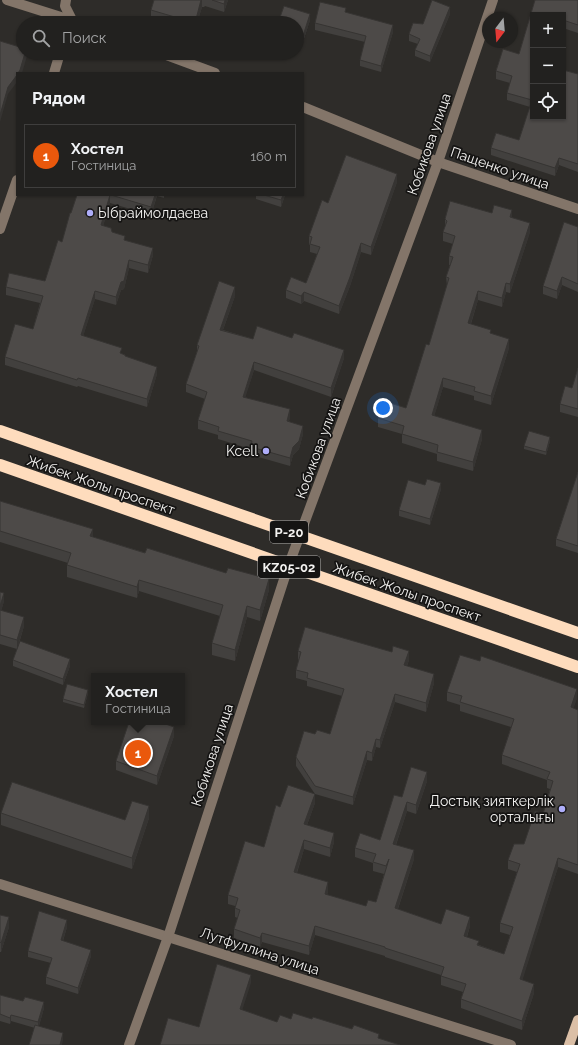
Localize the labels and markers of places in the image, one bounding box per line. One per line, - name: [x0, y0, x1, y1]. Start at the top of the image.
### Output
- place label: Ыбраймолдаева: [98, 205, 208, 221]
- marker: Ыбраймолдаева: [85, 208, 95, 218]
- place label: Kcell: [226, 443, 258, 459]
- marker: Kcell: [261, 446, 271, 456]
- pin: 1: [125, 738, 151, 768]
- place label: Достық зияткерлік орталығы: [429, 793, 554, 825]
- marker: Достық зияткерлік орталығы: [557, 804, 567, 814]

